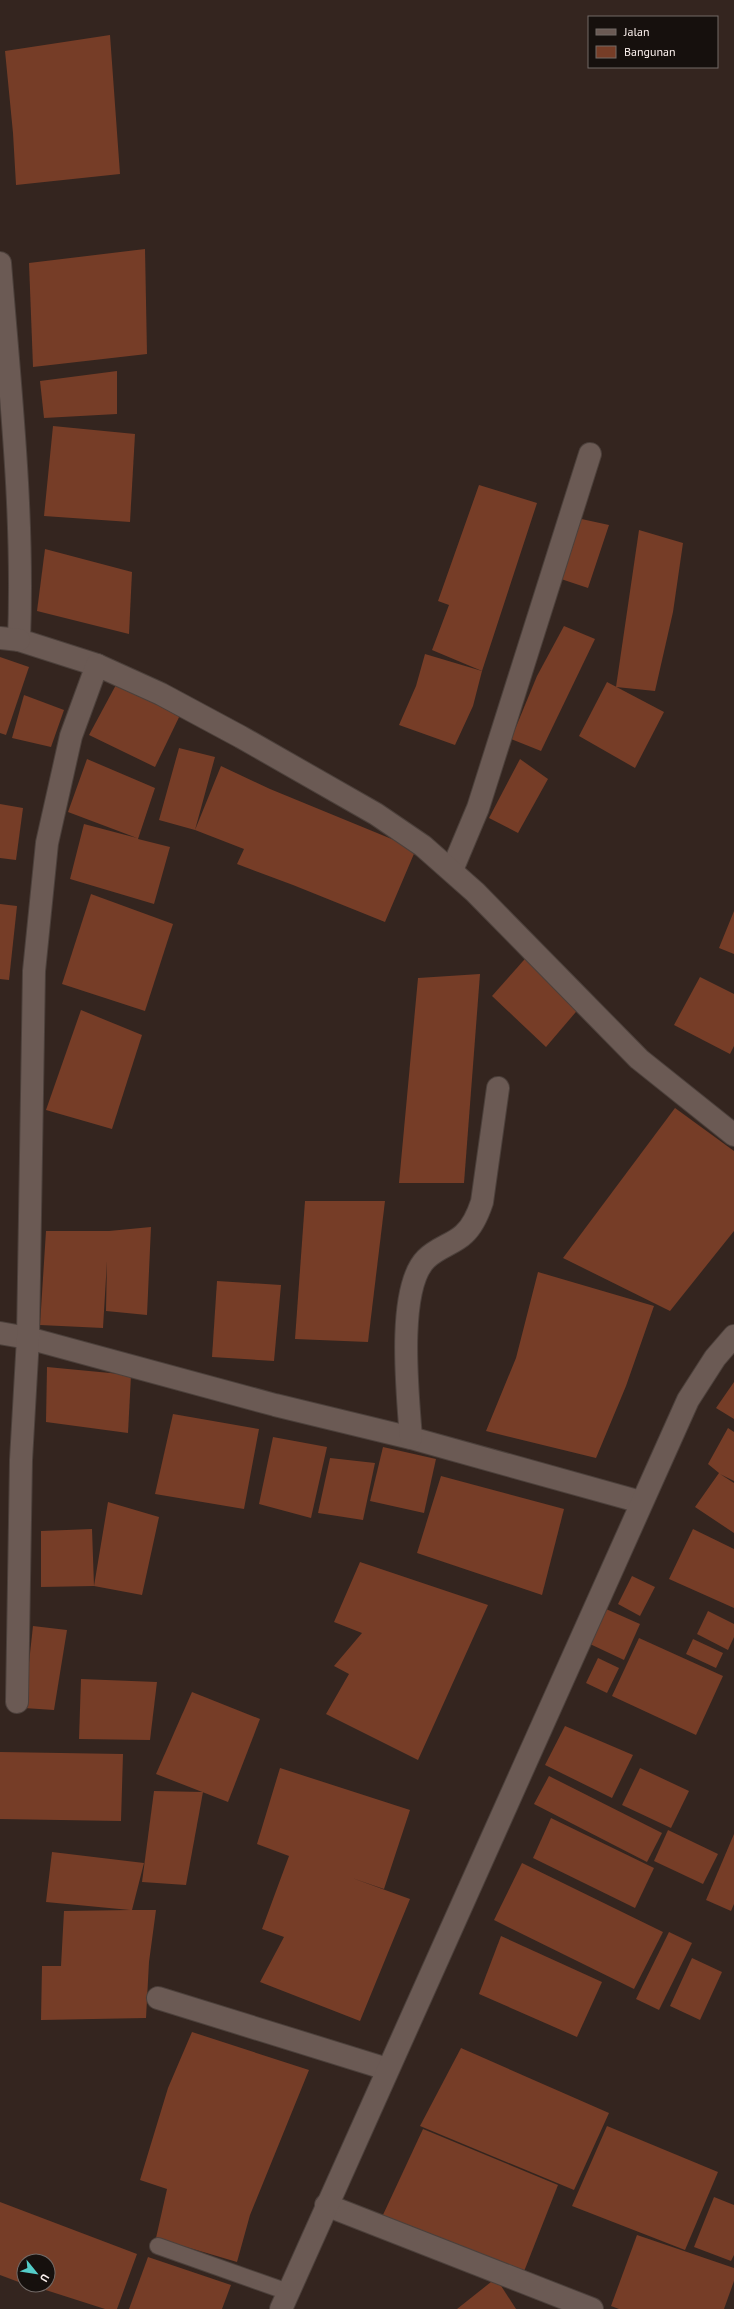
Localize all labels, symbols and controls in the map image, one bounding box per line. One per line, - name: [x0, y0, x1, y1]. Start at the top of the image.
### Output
- legend: [588, 16, 718, 68]
- text: Jalan: [623, 24, 649, 39]
- text: Bangunan: [624, 44, 676, 59]
- north arrow: [16, 2253, 56, 2293]
- text: U: [37, 2272, 52, 2285]

